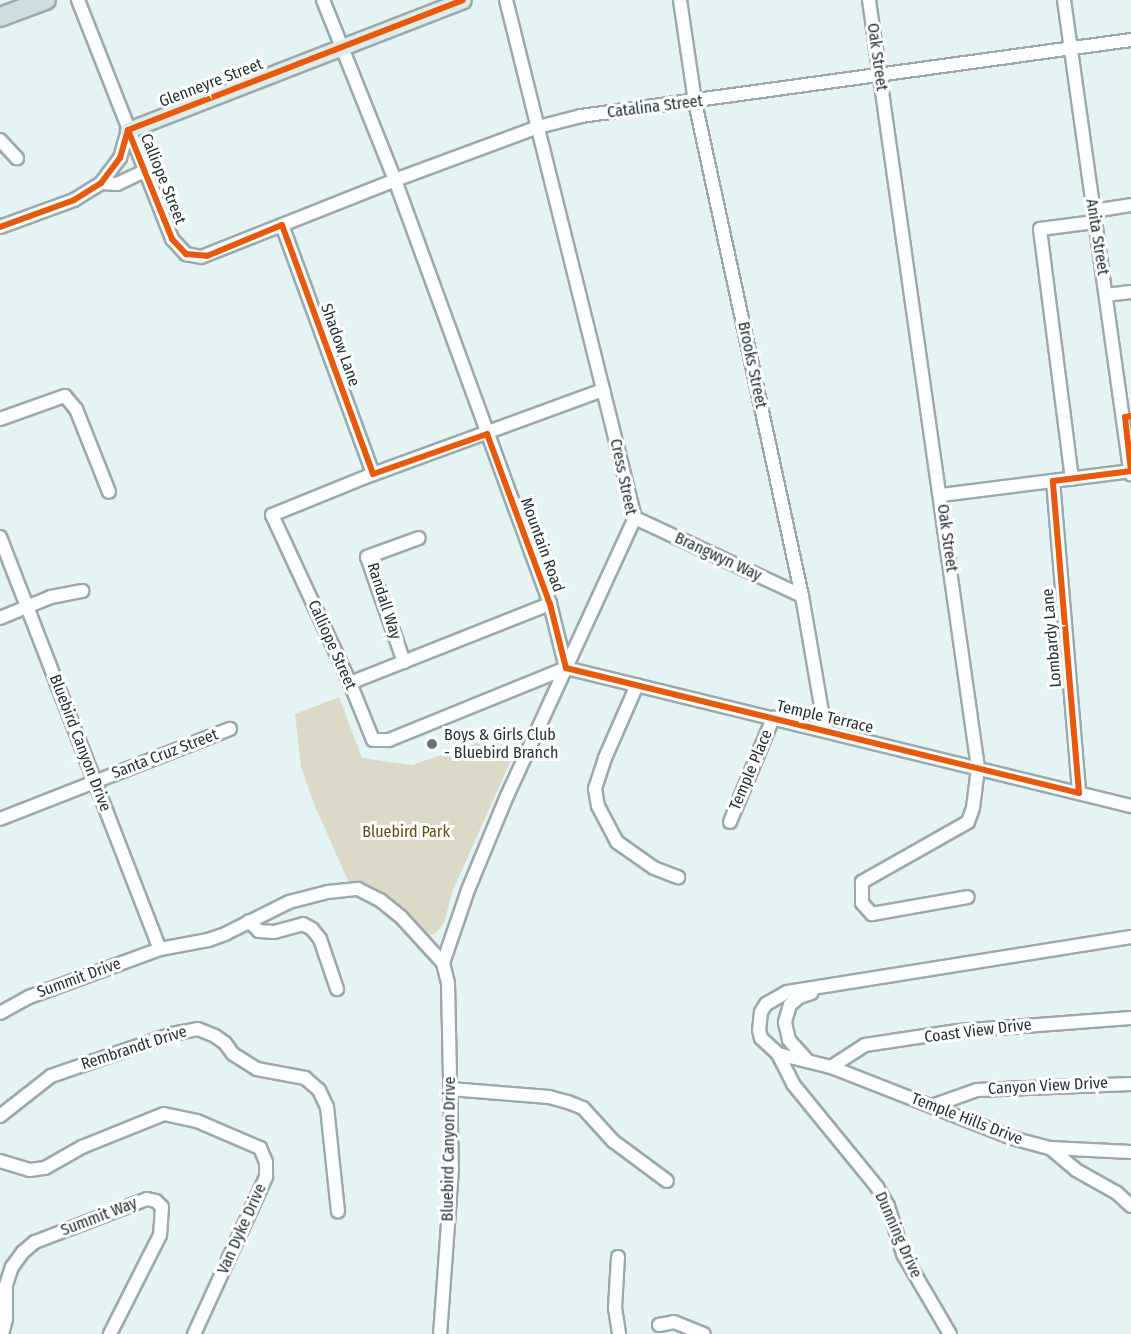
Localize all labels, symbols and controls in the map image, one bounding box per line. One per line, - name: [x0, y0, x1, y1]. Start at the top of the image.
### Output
- street label: Oak Street: [863, 22, 891, 92]
- street label: Glenneyre Street: [157, 54, 265, 112]
- street label: Catalina Street: [606, 92, 704, 122]
- street label: Calliope Street: [136, 131, 190, 227]
- street label: Anita Street: [1081, 197, 1113, 277]
- street label: Shadow Lane: [316, 301, 364, 389]
- street label: Brooks Street: [733, 320, 771, 410]
- street label: Cress Street: [606, 437, 640, 517]
- street label: Mountain Road: [516, 495, 568, 595]
- street label: Oak Street: [933, 503, 961, 573]
- street label: Brangwyn Way: [671, 529, 765, 585]
- street label: Randall Way: [363, 560, 405, 642]
- street label: Lombardy Lane: [1038, 588, 1066, 688]
- street label: Calliope Street: [304, 597, 360, 693]
- street label: Bluebird Canyon Drive: [45, 672, 115, 814]
- street label: Temple Terrace: [775, 697, 875, 737]
- street label: Santa Cruz Street: [109, 725, 221, 783]
- place label: Boys & Girls Club - Bluebird Branch: [444, 725, 558, 763]
- street label: Temple Place: [725, 727, 777, 813]
- marker: Boys & Girls Club - Bluebird Branch: [425, 737, 439, 751]
- park label: Bluebird Park: [362, 822, 450, 842]
- street label: Summit Drive: [34, 954, 124, 1002]
- street label: Coast View Drive: [923, 1015, 1033, 1047]
- street label: Rembrandt Drive: [79, 1022, 189, 1074]
- street label: Canyon View Drive: [988, 1073, 1108, 1099]
- street label: Bluebird Canyon Drive: [438, 1076, 460, 1222]
- street label: Temple Hills Drive: [909, 1089, 1025, 1149]
- street label: Van Dyke Drive: [214, 1181, 270, 1277]
- street label: Dunning Drive: [870, 1189, 926, 1281]
- street label: Summit Way: [58, 1194, 140, 1240]

